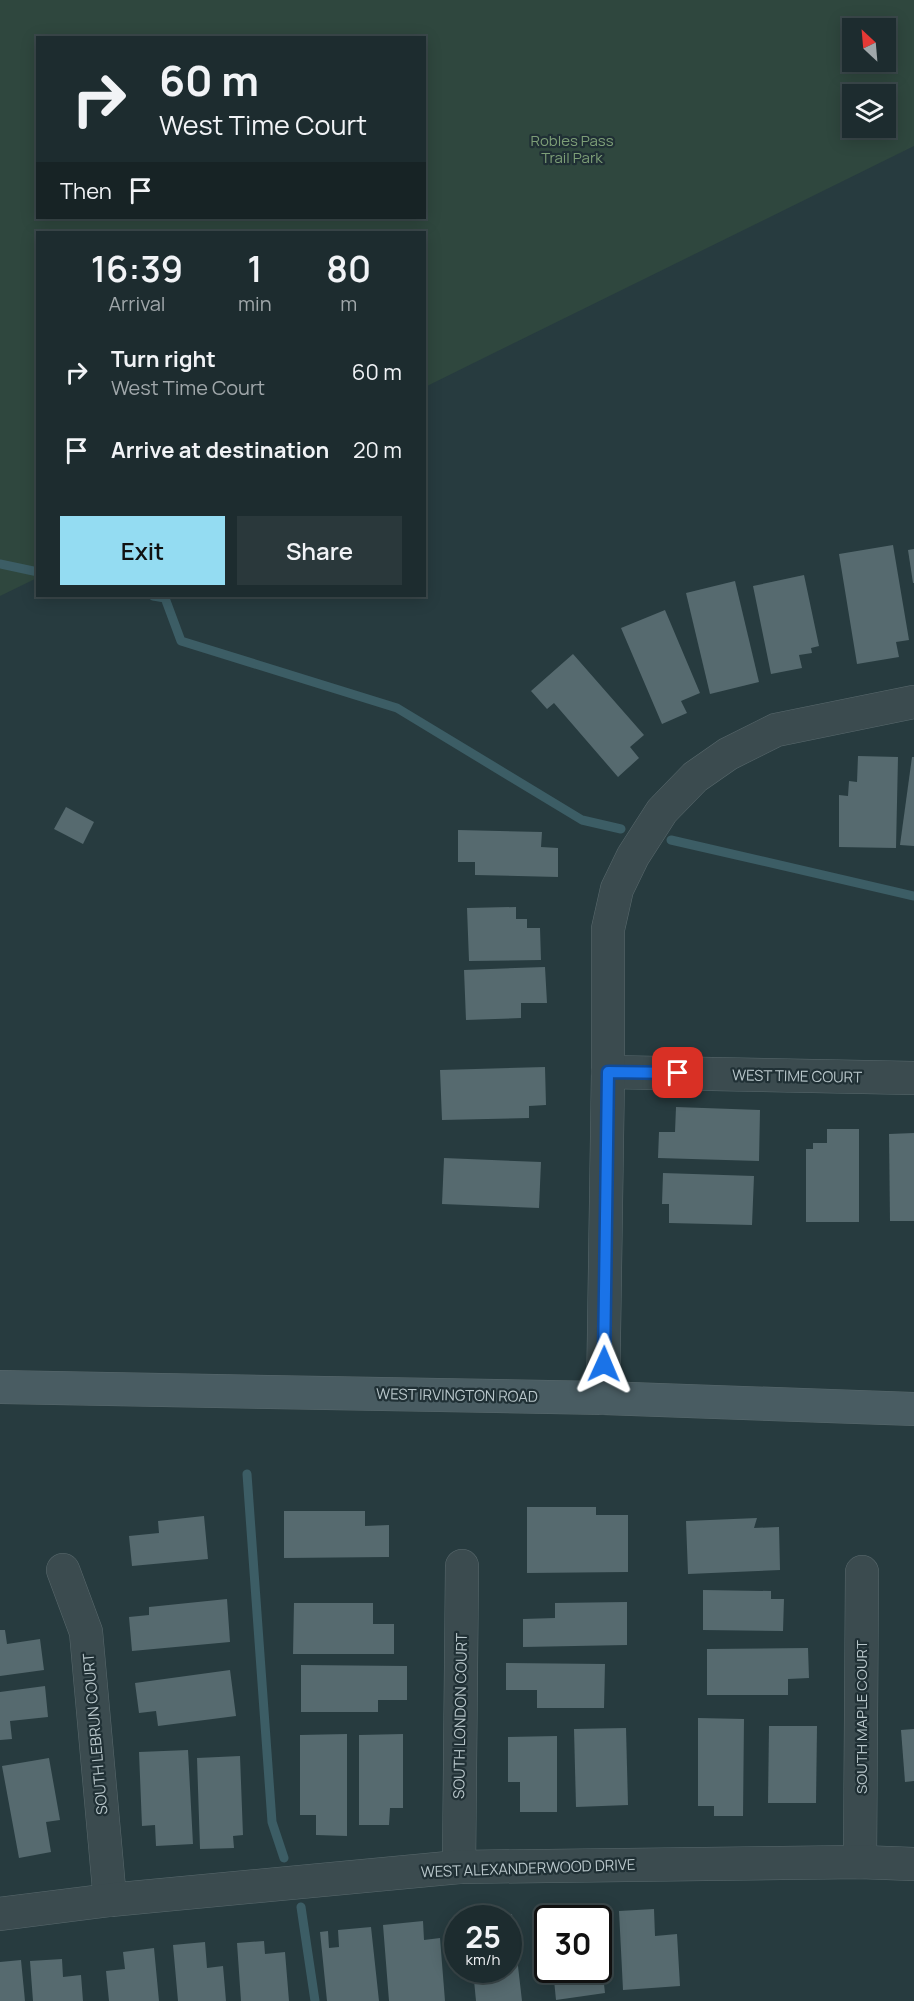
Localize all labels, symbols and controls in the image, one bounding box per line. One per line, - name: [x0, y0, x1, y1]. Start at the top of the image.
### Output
- north arrow: [842, 18, 896, 72]
- map controls: [842, 18, 896, 138]
- text: 60 m: [159, 51, 259, 109]
- icon: right: [60, 60, 138, 138]
- button: layers: [842, 84, 896, 138]
- text: West Time Court: [159, 106, 367, 143]
- park label: Robles Pass Trail Park: [530, 130, 614, 168]
- icon: arrive: [124, 174, 157, 207]
- text: Then: [60, 176, 112, 206]
- text: 16:39: [91, 244, 183, 293]
- text: 1: [247, 244, 262, 293]
- text: 80: [326, 244, 371, 293]
- text: Arrival: [108, 290, 166, 317]
- text: min: [238, 290, 272, 317]
- text: m: [340, 290, 357, 317]
- text: Turn right: [111, 344, 216, 374]
- icon: right: [60, 356, 93, 389]
- text: 60 m: [352, 357, 402, 387]
- text: West Time Court: [111, 374, 265, 401]
- icon: arrive: [60, 434, 93, 467]
- text: Arrive at destination: [111, 435, 329, 465]
- text: 20 m: [353, 435, 402, 465]
- button: Exit: [60, 516, 225, 585]
- button: Share: [237, 516, 402, 585]
- pin: [652, 1047, 703, 1098]
- icon: arrive: [661, 1056, 694, 1089]
- street label: WEST TIME COURT: [732, 1064, 862, 1088]
- position arrow: [572, 1332, 636, 1396]
- street label: WEST IRVINGTON ROAD: [376, 1383, 538, 1407]
- street label: SOUTH LONDON COURT: [448, 1633, 472, 1799]
- street label: SOUTH MAPLE COURT: [851, 1640, 872, 1794]
- street label: SOUTH LEBRUN COURT: [77, 1652, 113, 1816]
- street label: WEST ALEXANDERWOOD DRIVE: [420, 1854, 636, 1882]
- speed limit sign: 30: [534, 1905, 612, 1983]
- text: 25: [465, 1916, 501, 1957]
- text: km/h: [466, 1949, 500, 1970]

